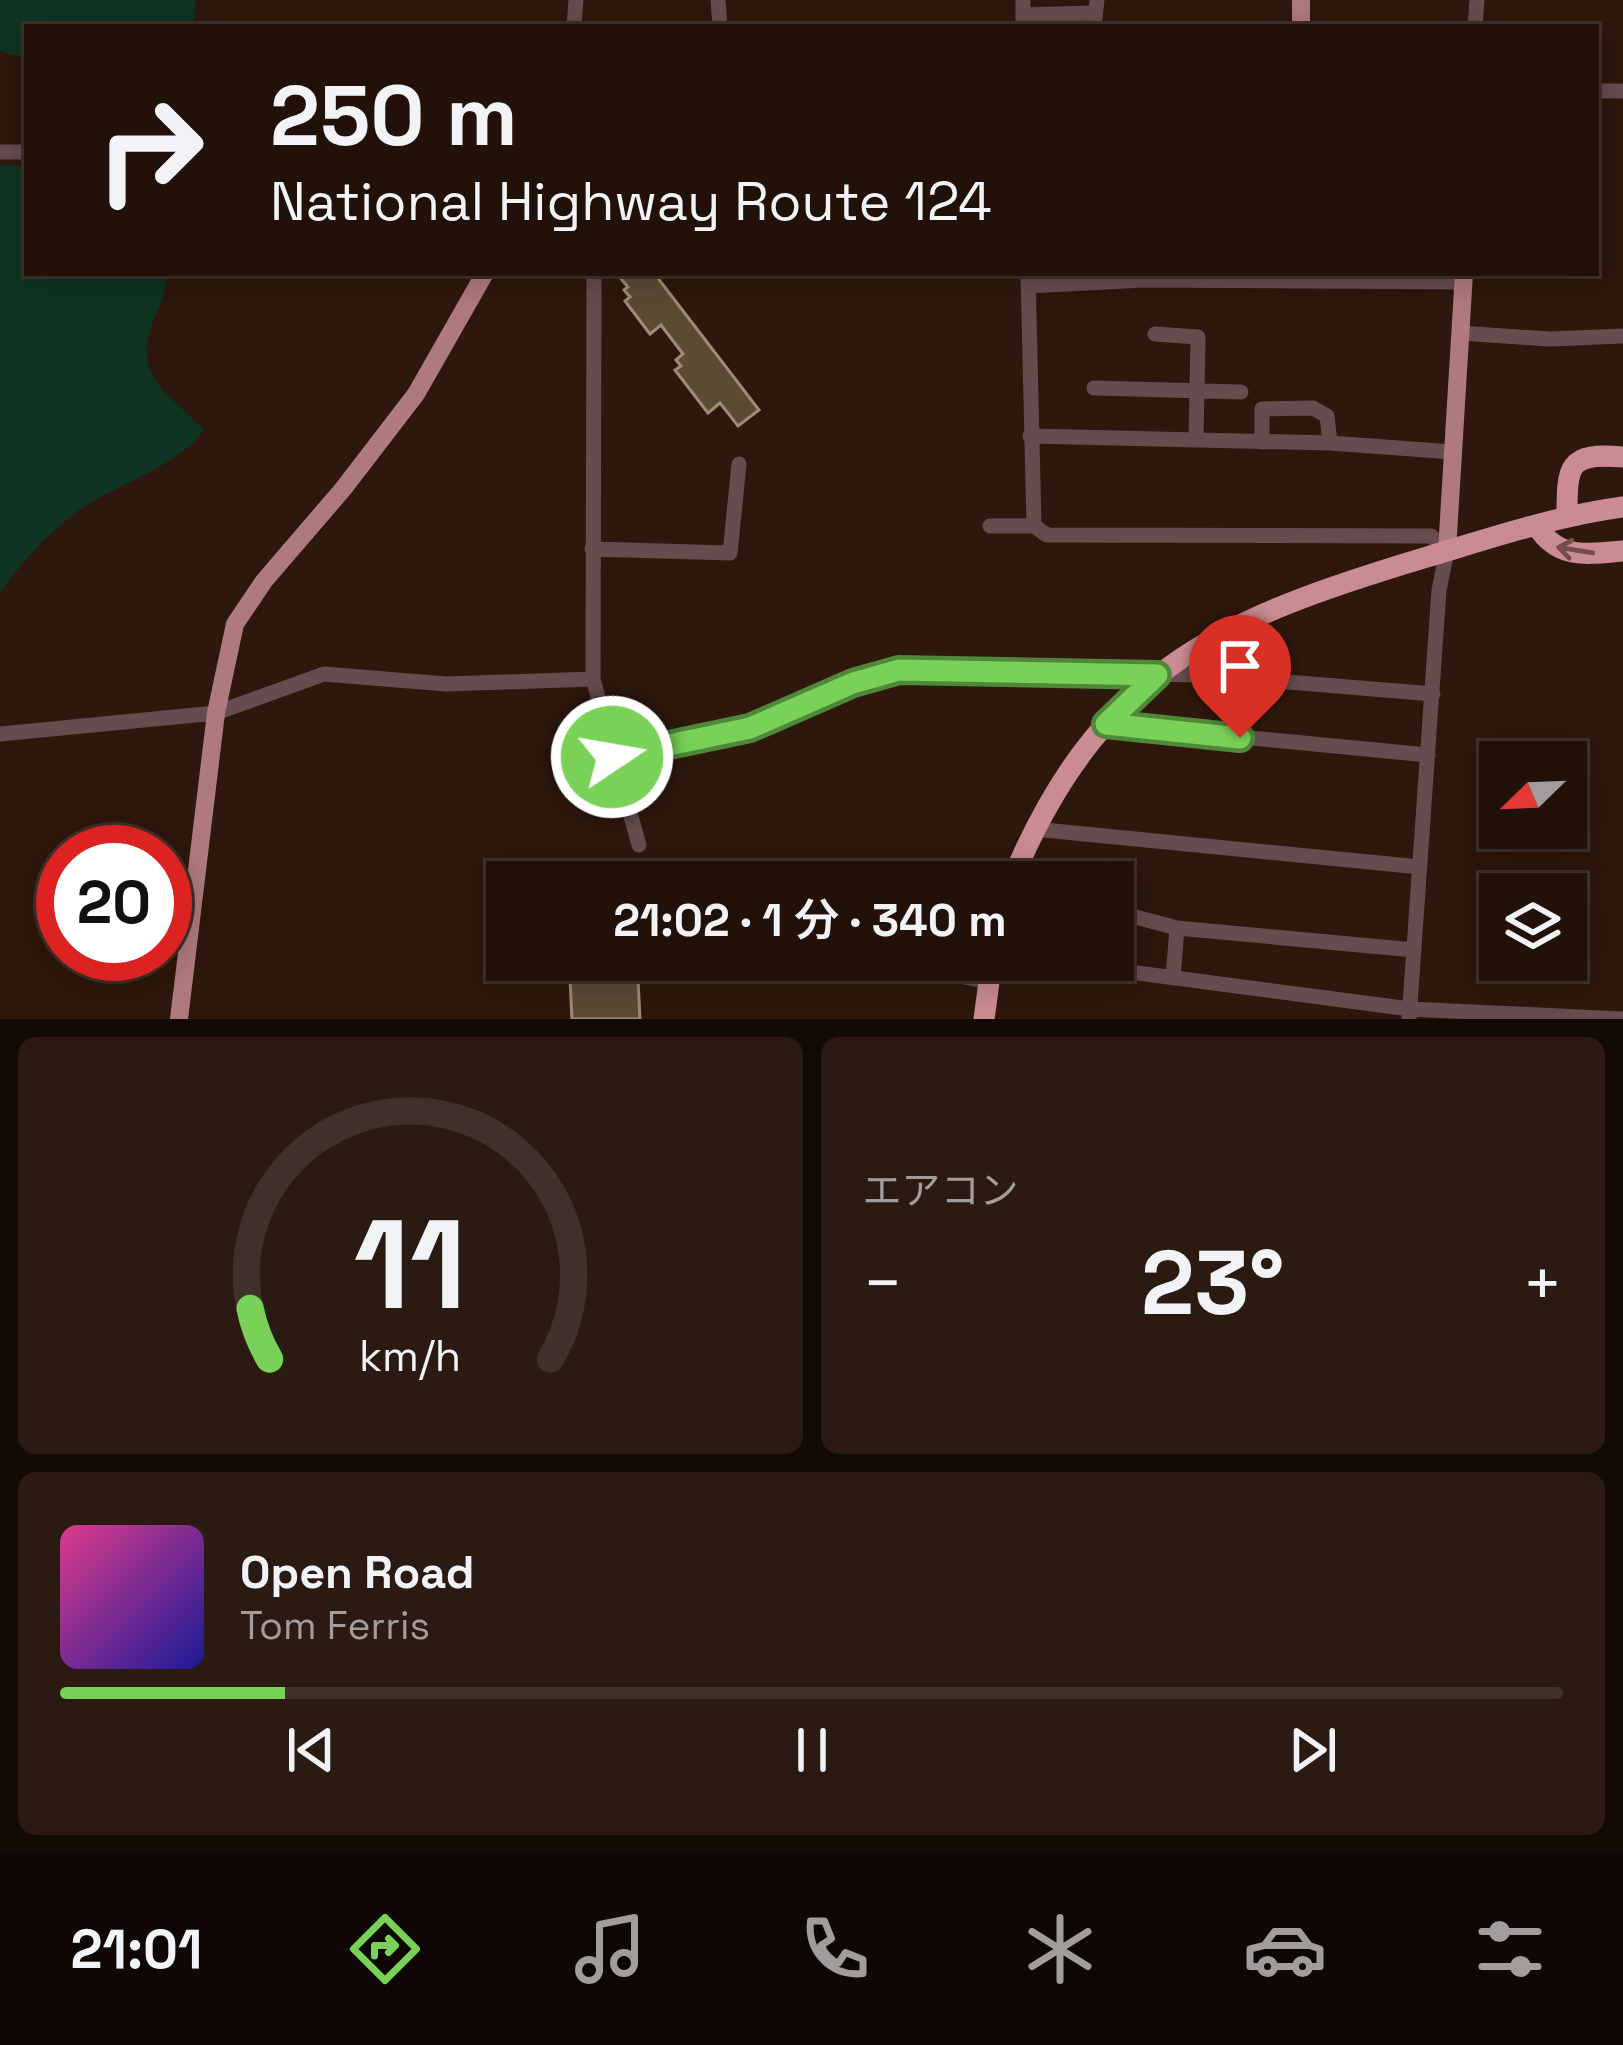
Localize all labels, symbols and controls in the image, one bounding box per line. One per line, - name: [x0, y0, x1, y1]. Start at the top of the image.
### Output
- text: 250 m: [270, 62, 518, 170]
- icon: right: [72, 72, 228, 228]
- text: National Highway Route 124: [270, 167, 992, 236]
- one-way arrow: [1556, 538, 1595, 561]
- pin: [1189, 615, 1291, 738]
- icon: arrive: [1207, 633, 1273, 699]
- position arrow: [549, 694, 675, 820]
- north arrow: [1479, 741, 1587, 849]
- map controls: [1479, 741, 1587, 981]
- speed limit sign: 20: [36, 825, 192, 981]
- button: layers: [1479, 873, 1587, 981]
- text: 21:02 · 1 分 · 340 m: [613, 892, 1007, 949]
- text: エアコン: [863, 1166, 1019, 1215]
- text: 11: [354, 1185, 467, 1344]
- text: 23°: [1141, 1225, 1285, 1340]
- text: −: [863, 1241, 903, 1325]
- text: +: [1522, 1241, 1563, 1325]
- text: km/h: [359, 1328, 461, 1383]
- text: Open Road: [240, 1544, 475, 1601]
- text: Tom Ferris: [240, 1601, 430, 1650]
- icon: previous: [278, 1717, 344, 1783]
- icon: pause: [779, 1717, 845, 1783]
- icon: next: [1280, 1717, 1346, 1783]
- icon: directions: [343, 1907, 427, 1991]
- icon: music: [568, 1907, 652, 1991]
- icon: phone: [793, 1907, 877, 1991]
- icon: climate: [1018, 1907, 1102, 1991]
- icon: car: [1243, 1907, 1327, 1991]
- icon: filters: [1468, 1907, 1552, 1991]
- text: 21:01: [71, 1915, 202, 1984]

